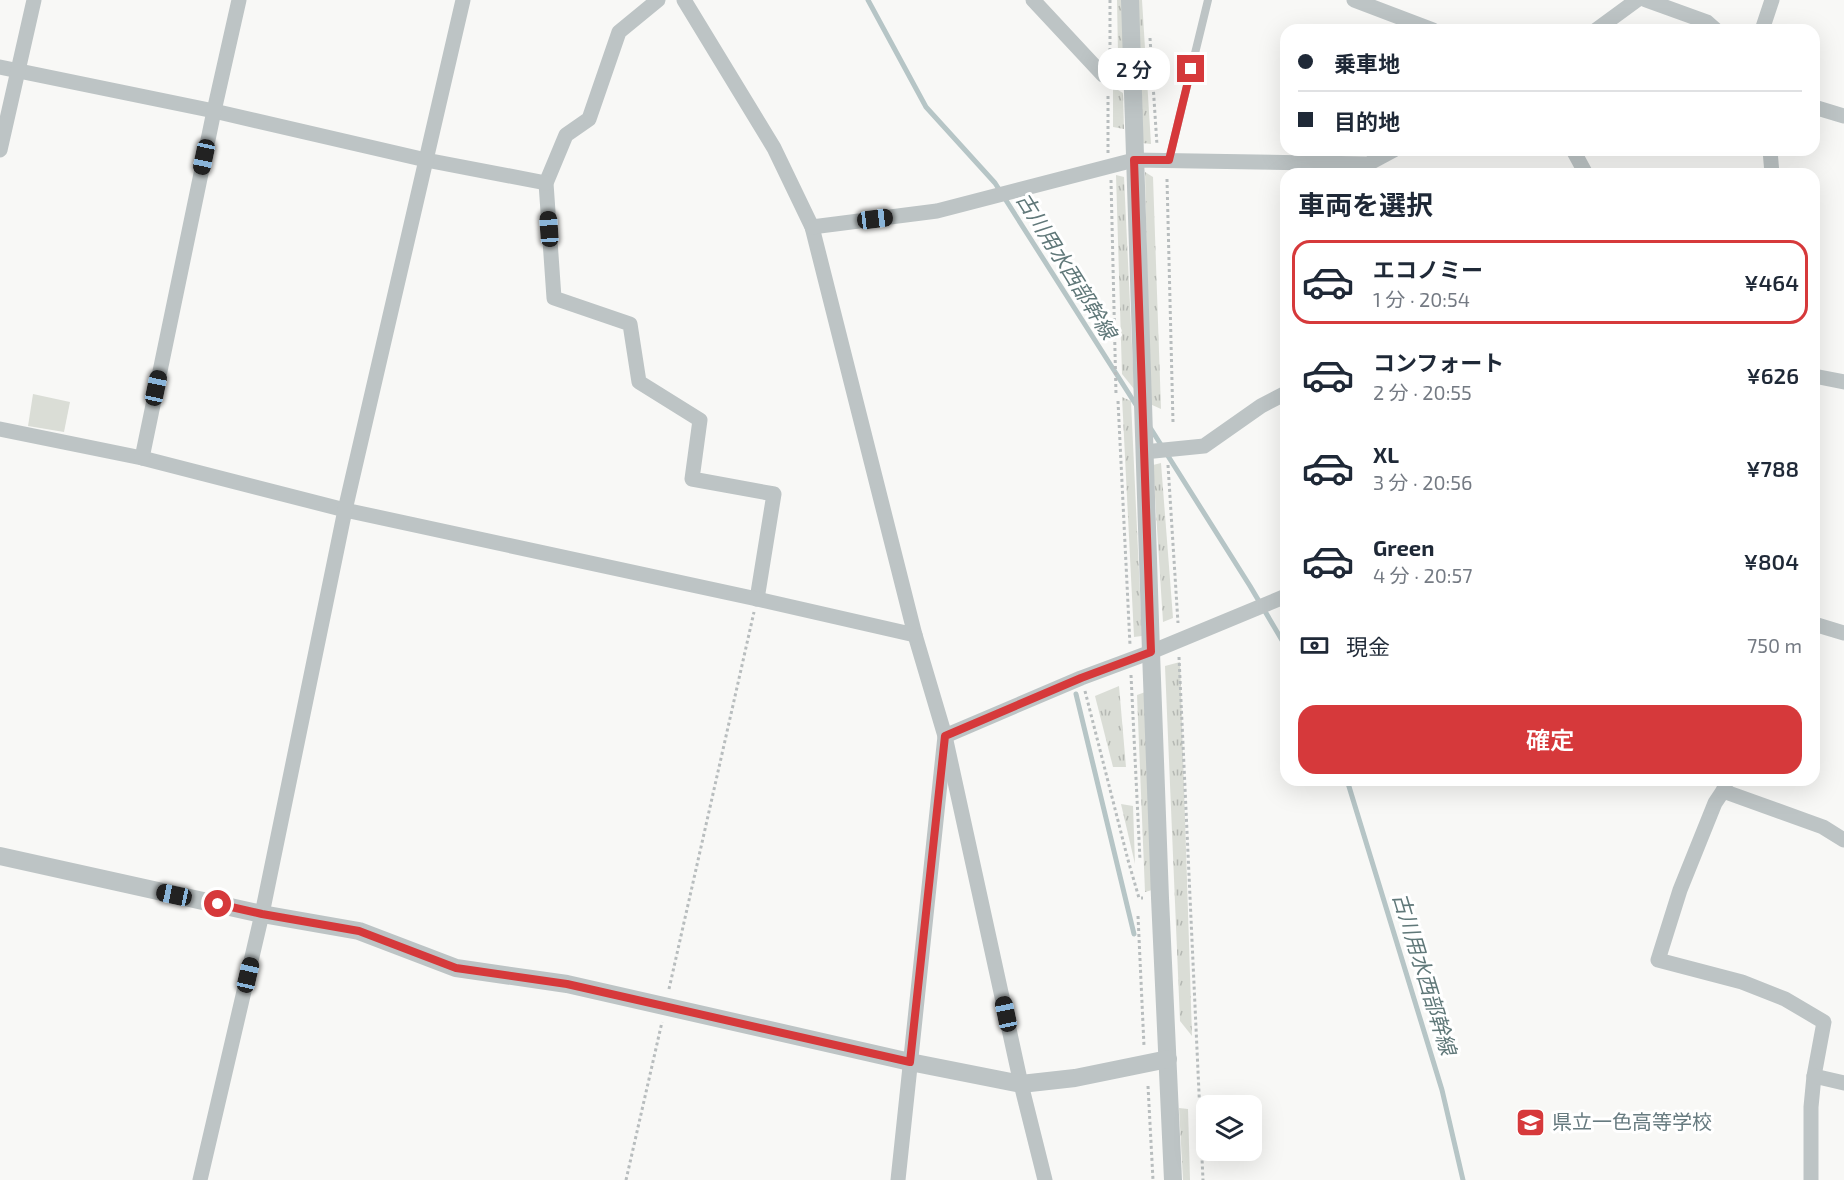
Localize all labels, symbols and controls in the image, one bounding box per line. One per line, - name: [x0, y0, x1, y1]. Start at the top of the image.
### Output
- callout: 2 分: [1098, 48, 1170, 90]
- text: 乗車地: [1334, 50, 1400, 76]
- route end: [1177, 55, 1204, 82]
- text: 2 分: [1116, 57, 1152, 81]
- text: 目的地: [1334, 108, 1400, 134]
- car: [191, 138, 217, 176]
- water label: 古川用水西部幹線: [1012, 187, 1124, 346]
- text: 車両を選択: [1298, 188, 1433, 220]
- car: [856, 208, 894, 230]
- car: [539, 210, 559, 248]
- icon: car: [1301, 255, 1355, 309]
- text: エコノミー: [1373, 256, 1483, 282]
- text: ¥464: [1744, 269, 1799, 295]
- text: 1 分 · 20:54: [1373, 287, 1470, 311]
- icon: car: [1301, 348, 1355, 402]
- text: コンフォート: [1373, 349, 1504, 375]
- text: ¥626: [1747, 362, 1799, 388]
- car: [143, 369, 169, 407]
- text: 2 分 · 20:55: [1373, 380, 1472, 404]
- icon: car: [1301, 441, 1355, 495]
- text: XL: [1373, 441, 1399, 467]
- text: ¥788: [1746, 455, 1799, 481]
- text: 3 分 · 20:56: [1373, 470, 1472, 494]
- icon: car: [1301, 534, 1355, 588]
- text: Green: [1373, 534, 1435, 560]
- text: ¥804: [1744, 548, 1799, 574]
- text: 4 分 · 20:57: [1373, 563, 1472, 587]
- icon: cash: [1298, 629, 1331, 662]
- text: 現金: [1346, 633, 1390, 659]
- text: 750 m: [1747, 633, 1802, 657]
- button: 確定: [1298, 705, 1802, 774]
- car: [155, 882, 193, 908]
- route start: [204, 890, 231, 917]
- water label: 古川用水西部幹線: [1389, 890, 1463, 1060]
- car: [235, 955, 261, 995]
- car: [993, 995, 1019, 1033]
- map controls: [1196, 1095, 1262, 1161]
- button: layers: [1196, 1095, 1262, 1161]
- school or university icon: 県立一色高等学校: [1515, 1106, 1547, 1138]
- place label: 県立一色高等学校: [1552, 1109, 1712, 1133]

